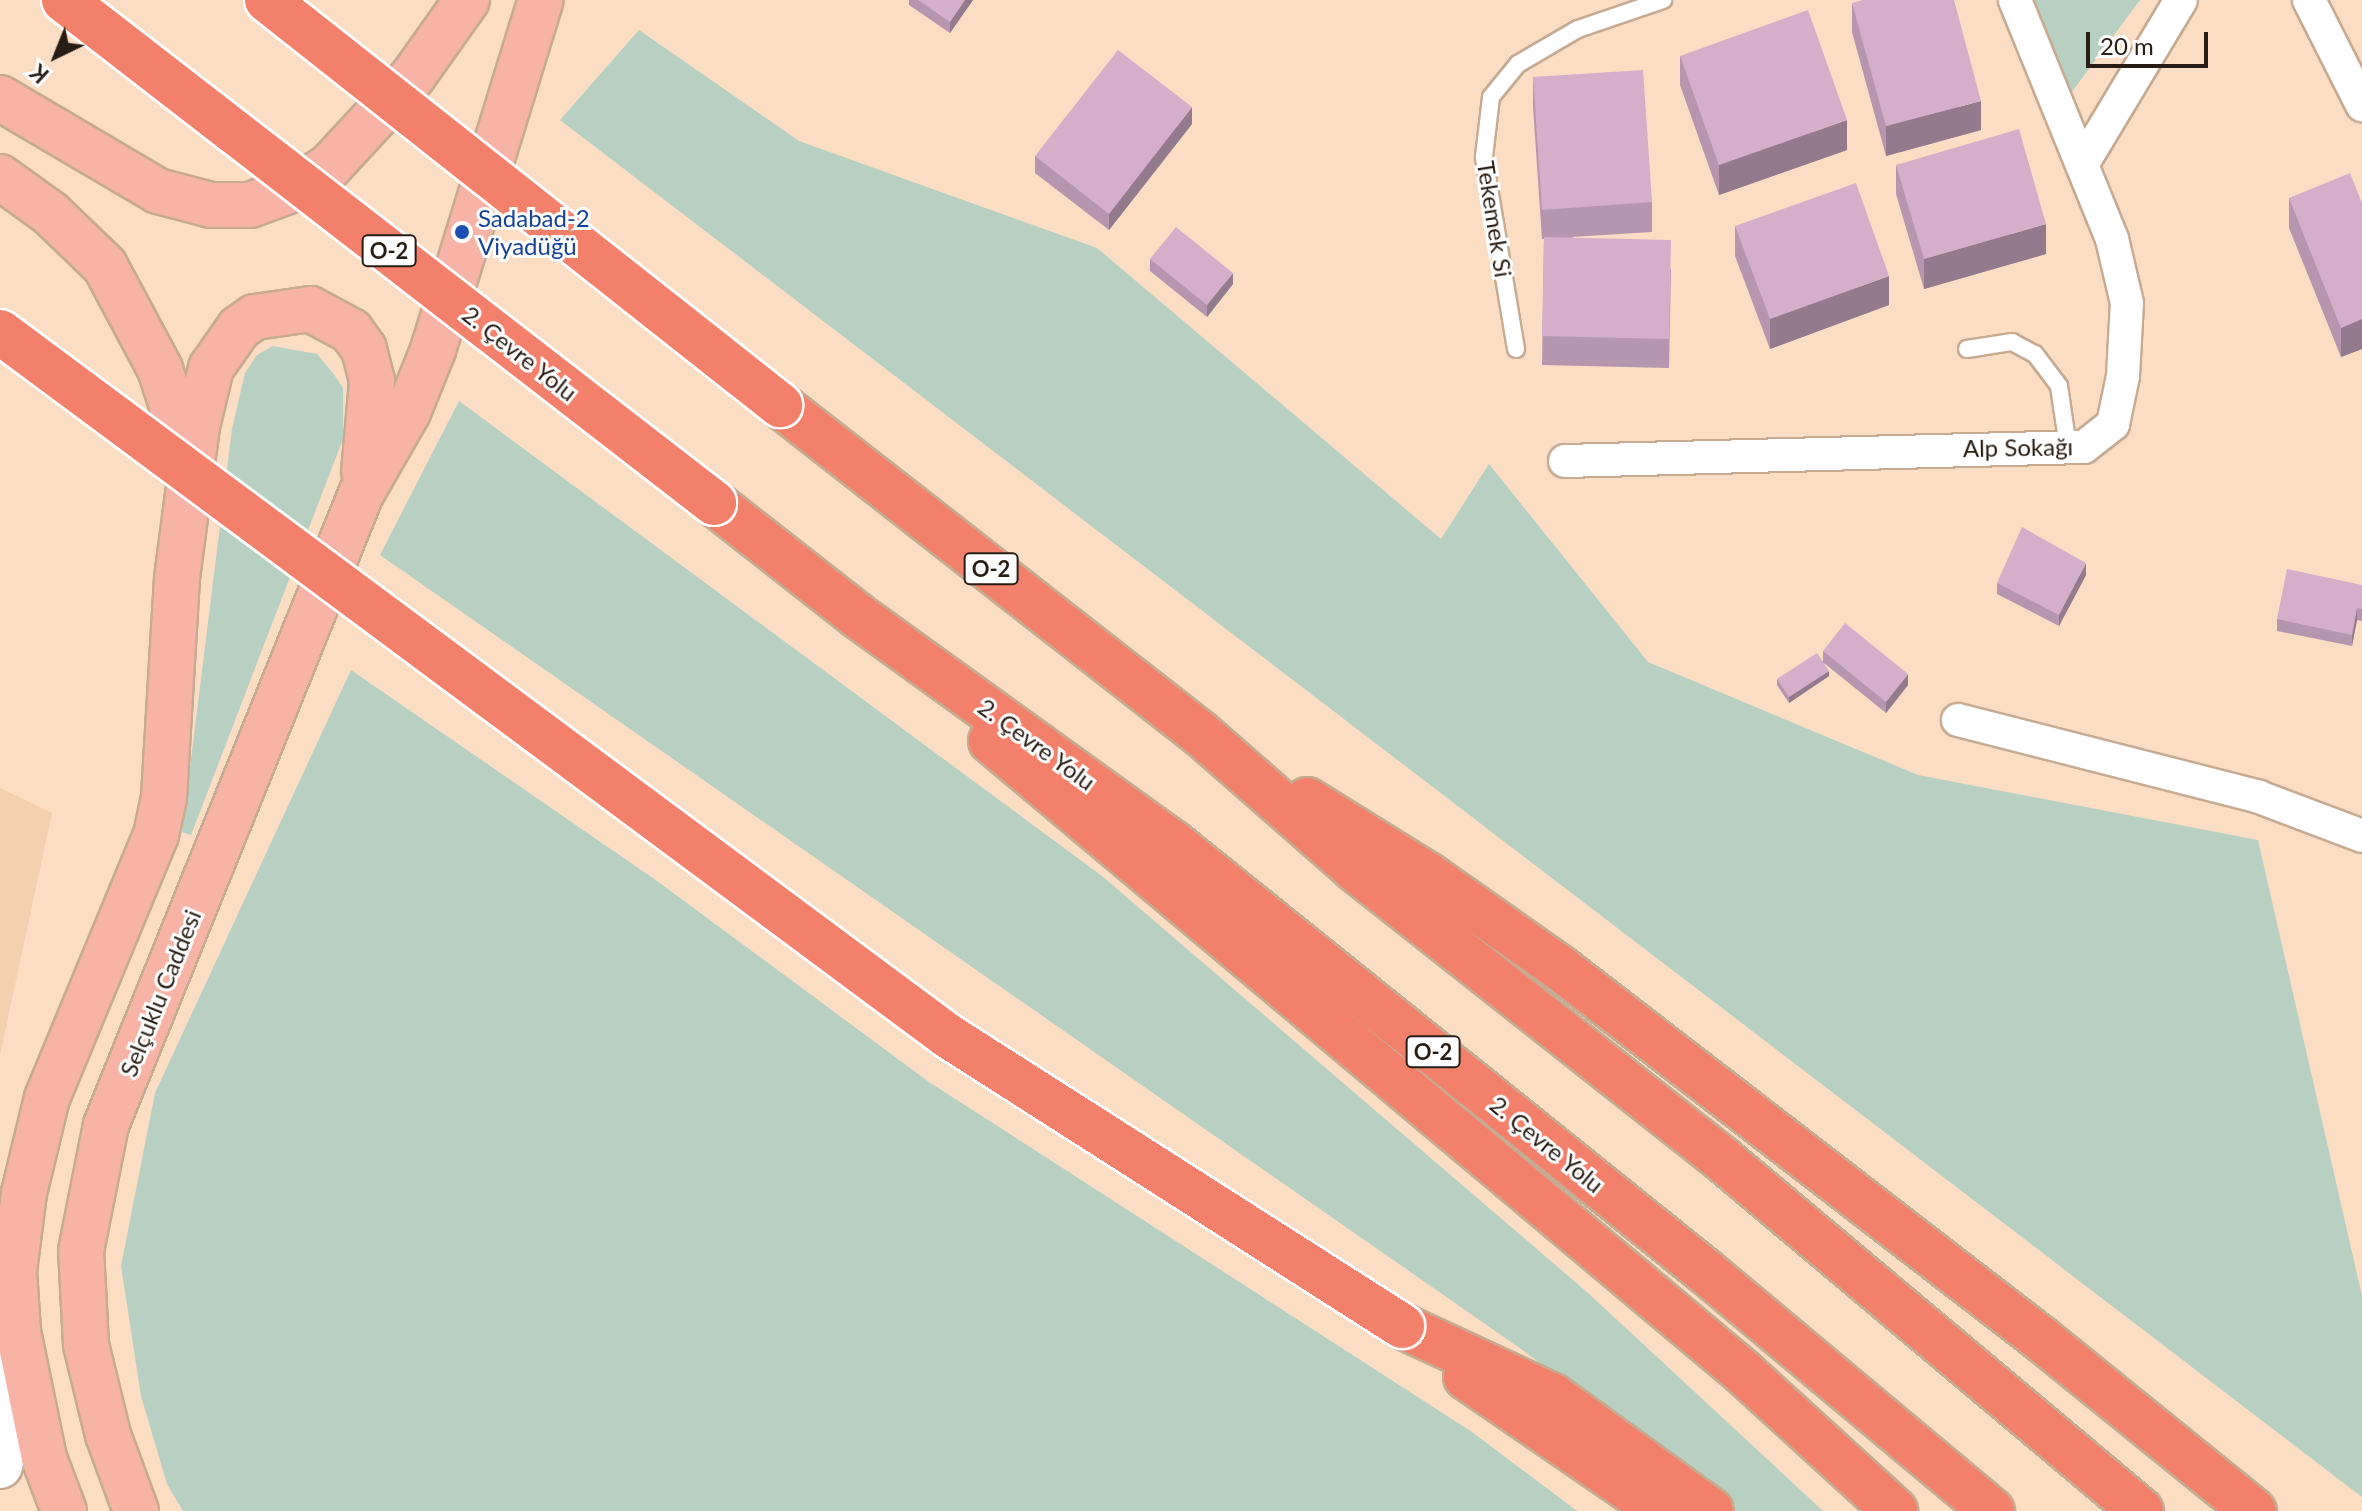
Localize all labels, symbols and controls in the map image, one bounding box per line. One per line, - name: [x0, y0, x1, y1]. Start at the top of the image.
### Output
- north arrow: [16, 16, 96, 96]
- scale bar: [2090, 16, 2212, 66]
- text: 20 m: [2100, 31, 2154, 60]
- text: K: [25, 59, 54, 89]
- street label: Tekemek Si: [1472, 159, 1518, 279]
- place label: Sadabad-2 Viyadüğü: [478, 204, 590, 260]
- marker: Sadabad-2 Viyadüğü: [453, 223, 471, 241]
- road number: O-2: [361, 233, 417, 269]
- street label: 2. Çevre Yolu: [457, 299, 583, 407]
- street label: Alp Sokağı: [1963, 432, 2073, 462]
- road number: O-2: [963, 551, 1019, 587]
- street label: 2. Çevre Yolu: [973, 692, 1101, 796]
- street label: Selçuklu Caddesi: [113, 905, 207, 1081]
- road number: O-2: [1405, 1034, 1461, 1070]
- street label: 2. Çevre Yolu: [1484, 1089, 1610, 1199]

